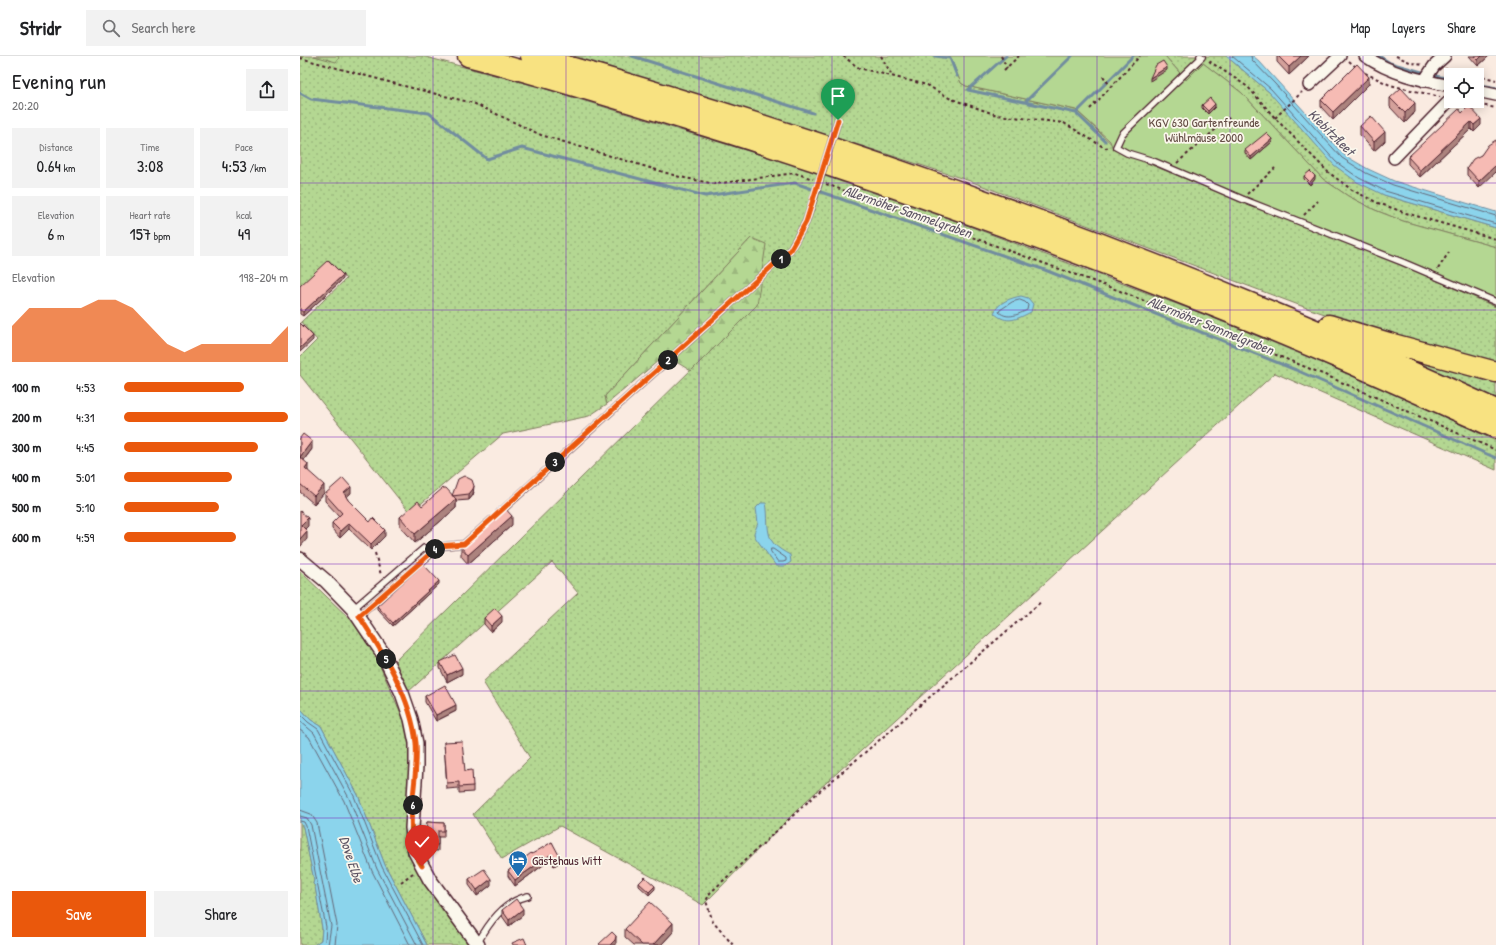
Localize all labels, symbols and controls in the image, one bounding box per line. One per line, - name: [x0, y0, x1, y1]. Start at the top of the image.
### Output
- search box: [86, 10, 366, 46]
- text: Stridr: [20, 15, 62, 41]
- icon: search: [100, 17, 122, 39]
- text: Search here: [132, 17, 196, 38]
- text: Map: [1350, 18, 1370, 37]
- text: Layers: [1392, 18, 1425, 37]
- text: Share: [1447, 18, 1476, 37]
- text: Evening run: [12, 66, 106, 96]
- map controls: [1444, 68, 1484, 108]
- button: locate: [1444, 68, 1484, 108]
- button: share: [246, 69, 288, 111]
- pin: [821, 79, 855, 120]
- icon: arrive: [827, 85, 849, 107]
- text: 20:20: [12, 96, 39, 114]
- water label: Kiebitzfleet: [1304, 104, 1361, 161]
- park label: KGV 630 Gartenfreunde Wühlmäuse 2000: [1148, 113, 1260, 146]
- text: Distance: [39, 140, 73, 154]
- text: Time: [140, 140, 160, 154]
- text: Pace: [235, 140, 253, 154]
- text: 0.64: [37, 154, 61, 177]
- text: 3:08: [137, 154, 163, 177]
- text: 4:53: [222, 154, 247, 177]
- text: km: [61, 161, 76, 175]
- text: /km: [247, 161, 266, 175]
- water label: Allermöher Sammelgraben: [841, 180, 976, 243]
- text: Elevation: [38, 208, 74, 222]
- text: Heart rate: [129, 208, 171, 222]
- text: kcal: [236, 208, 252, 222]
- text: 6: [48, 222, 54, 245]
- text: 157: [129, 222, 151, 245]
- text: 49: [238, 222, 250, 245]
- text: m: [54, 229, 64, 243]
- text: bpm: [151, 229, 171, 243]
- pin: 1: [771, 249, 791, 269]
- text: 1: [779, 252, 783, 266]
- text: Elevation: [12, 268, 55, 286]
- text: 198–204 m: [239, 268, 288, 286]
- water label: Allermöher Sammelgraben: [1145, 291, 1278, 360]
- pin: 2: [658, 350, 678, 370]
- text: 2: [665, 353, 671, 367]
- text: 100 m: [12, 378, 40, 396]
- text: 4:53: [76, 378, 95, 396]
- text: 200 m: [12, 408, 42, 426]
- text: 4:31: [76, 408, 94, 426]
- text: 300 m: [12, 438, 41, 456]
- text: 4:45: [76, 438, 94, 456]
- pin: 3: [545, 452, 565, 472]
- text: 3: [553, 455, 557, 469]
- text: 400 m: [12, 468, 40, 486]
- text: 5:01: [76, 468, 95, 486]
- text: 500 m: [12, 498, 41, 516]
- text: 5:10: [76, 498, 95, 516]
- text: 600 m: [12, 528, 41, 546]
- text: 4:59: [76, 528, 94, 546]
- pin: 4: [425, 539, 445, 559]
- text: 4: [433, 542, 437, 556]
- pin: 5: [376, 649, 396, 669]
- text: 5: [384, 652, 388, 666]
- pin: 6: [403, 795, 423, 815]
- text: 6: [411, 798, 415, 812]
- pin: [405, 825, 439, 866]
- icon: check: [411, 831, 433, 853]
- water label: Dove Elbe: [336, 833, 369, 886]
- hotel icon: Gästehaus Witt: [507, 849, 529, 877]
- place label: Gästehaus Witt: [532, 851, 602, 869]
- button: Save: [12, 891, 146, 937]
- button: Share: [154, 891, 288, 937]

